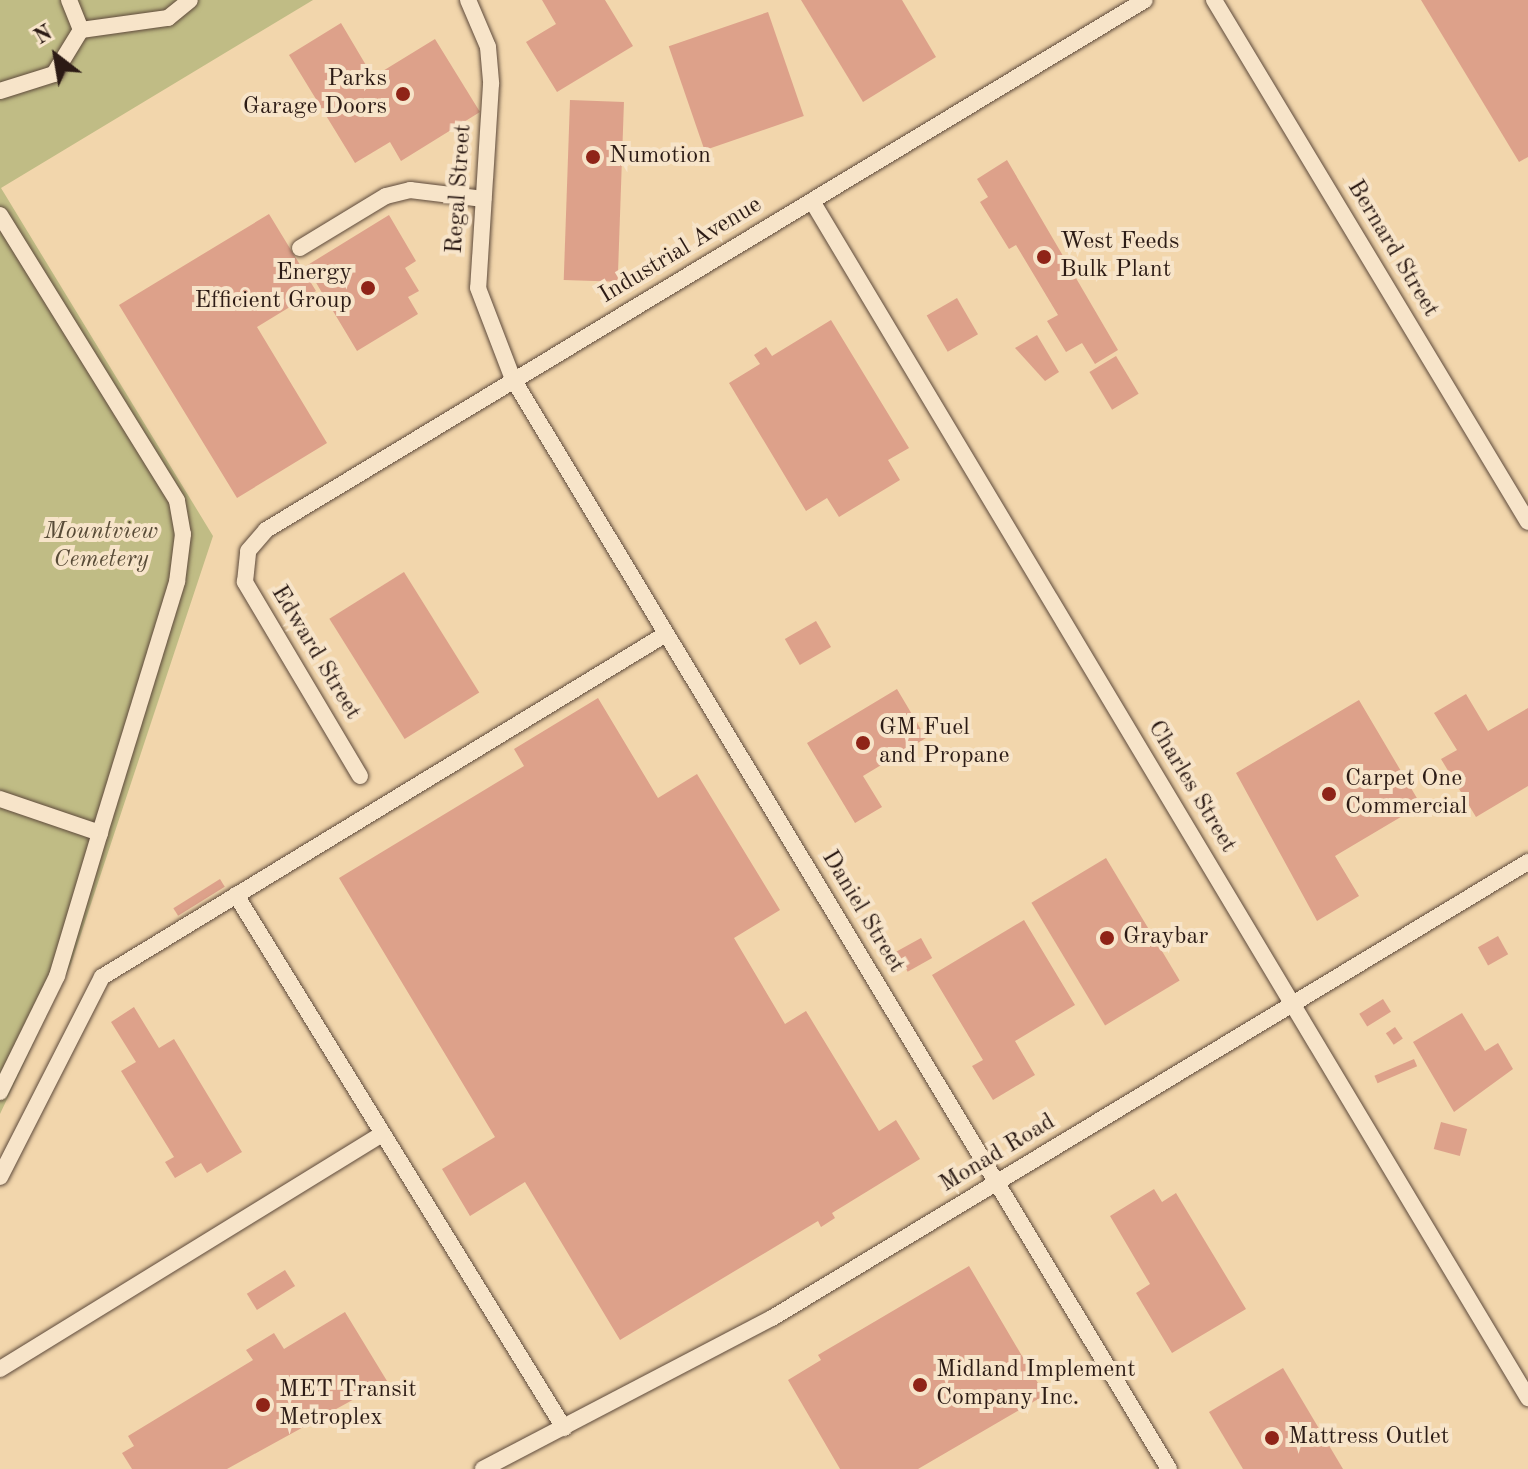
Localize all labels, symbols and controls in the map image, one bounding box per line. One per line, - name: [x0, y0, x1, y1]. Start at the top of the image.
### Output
- north arrow: [16, 16, 96, 96]
- text: N: [31, 22, 57, 49]
- place label: Parks Garage Doors: [243, 66, 387, 122]
- marker: Parks Garage Doors: [394, 85, 412, 103]
- street label: Regal Street: [441, 123, 479, 255]
- place label: Numotion: [609, 143, 711, 171]
- marker: Numotion: [584, 148, 602, 166]
- street label: Bernard Street: [1340, 175, 1444, 323]
- street label: Industrial Avenue: [595, 191, 767, 311]
- place label: West Feeds Bulk Plant: [1060, 229, 1179, 285]
- marker: West Feeds Bulk Plant: [1035, 248, 1053, 266]
- place label: Energy Efficient Group: [194, 260, 352, 316]
- marker: Energy Efficient Group: [359, 279, 377, 297]
- park label: Mountview Cemetery: [44, 519, 158, 575]
- street label: Edward Street: [264, 581, 366, 725]
- place label: GM Fuel and Propane: [879, 715, 1009, 771]
- street label: Charles Street: [1140, 716, 1242, 858]
- marker: GM Fuel and Propane: [854, 734, 872, 752]
- place label: Carpet One Commercial: [1345, 766, 1467, 822]
- marker: Carpet One Commercial: [1320, 785, 1338, 803]
- street label: Daniel Street: [814, 846, 910, 978]
- place label: Graybar: [1123, 924, 1208, 952]
- marker: Graybar: [1098, 929, 1116, 947]
- street label: Monad Road: [935, 1108, 1061, 1200]
- place label: Midland Implement Company Inc.: [936, 1357, 1136, 1413]
- marker: Midland Implement Company Inc.: [911, 1376, 929, 1394]
- place label: MET Transit Metroplex: [279, 1377, 417, 1433]
- marker: MET Transit Metroplex: [254, 1396, 272, 1414]
- place label: Mattress Outlet: [1288, 1424, 1449, 1452]
- marker: Mattress Outlet: [1263, 1429, 1281, 1447]

